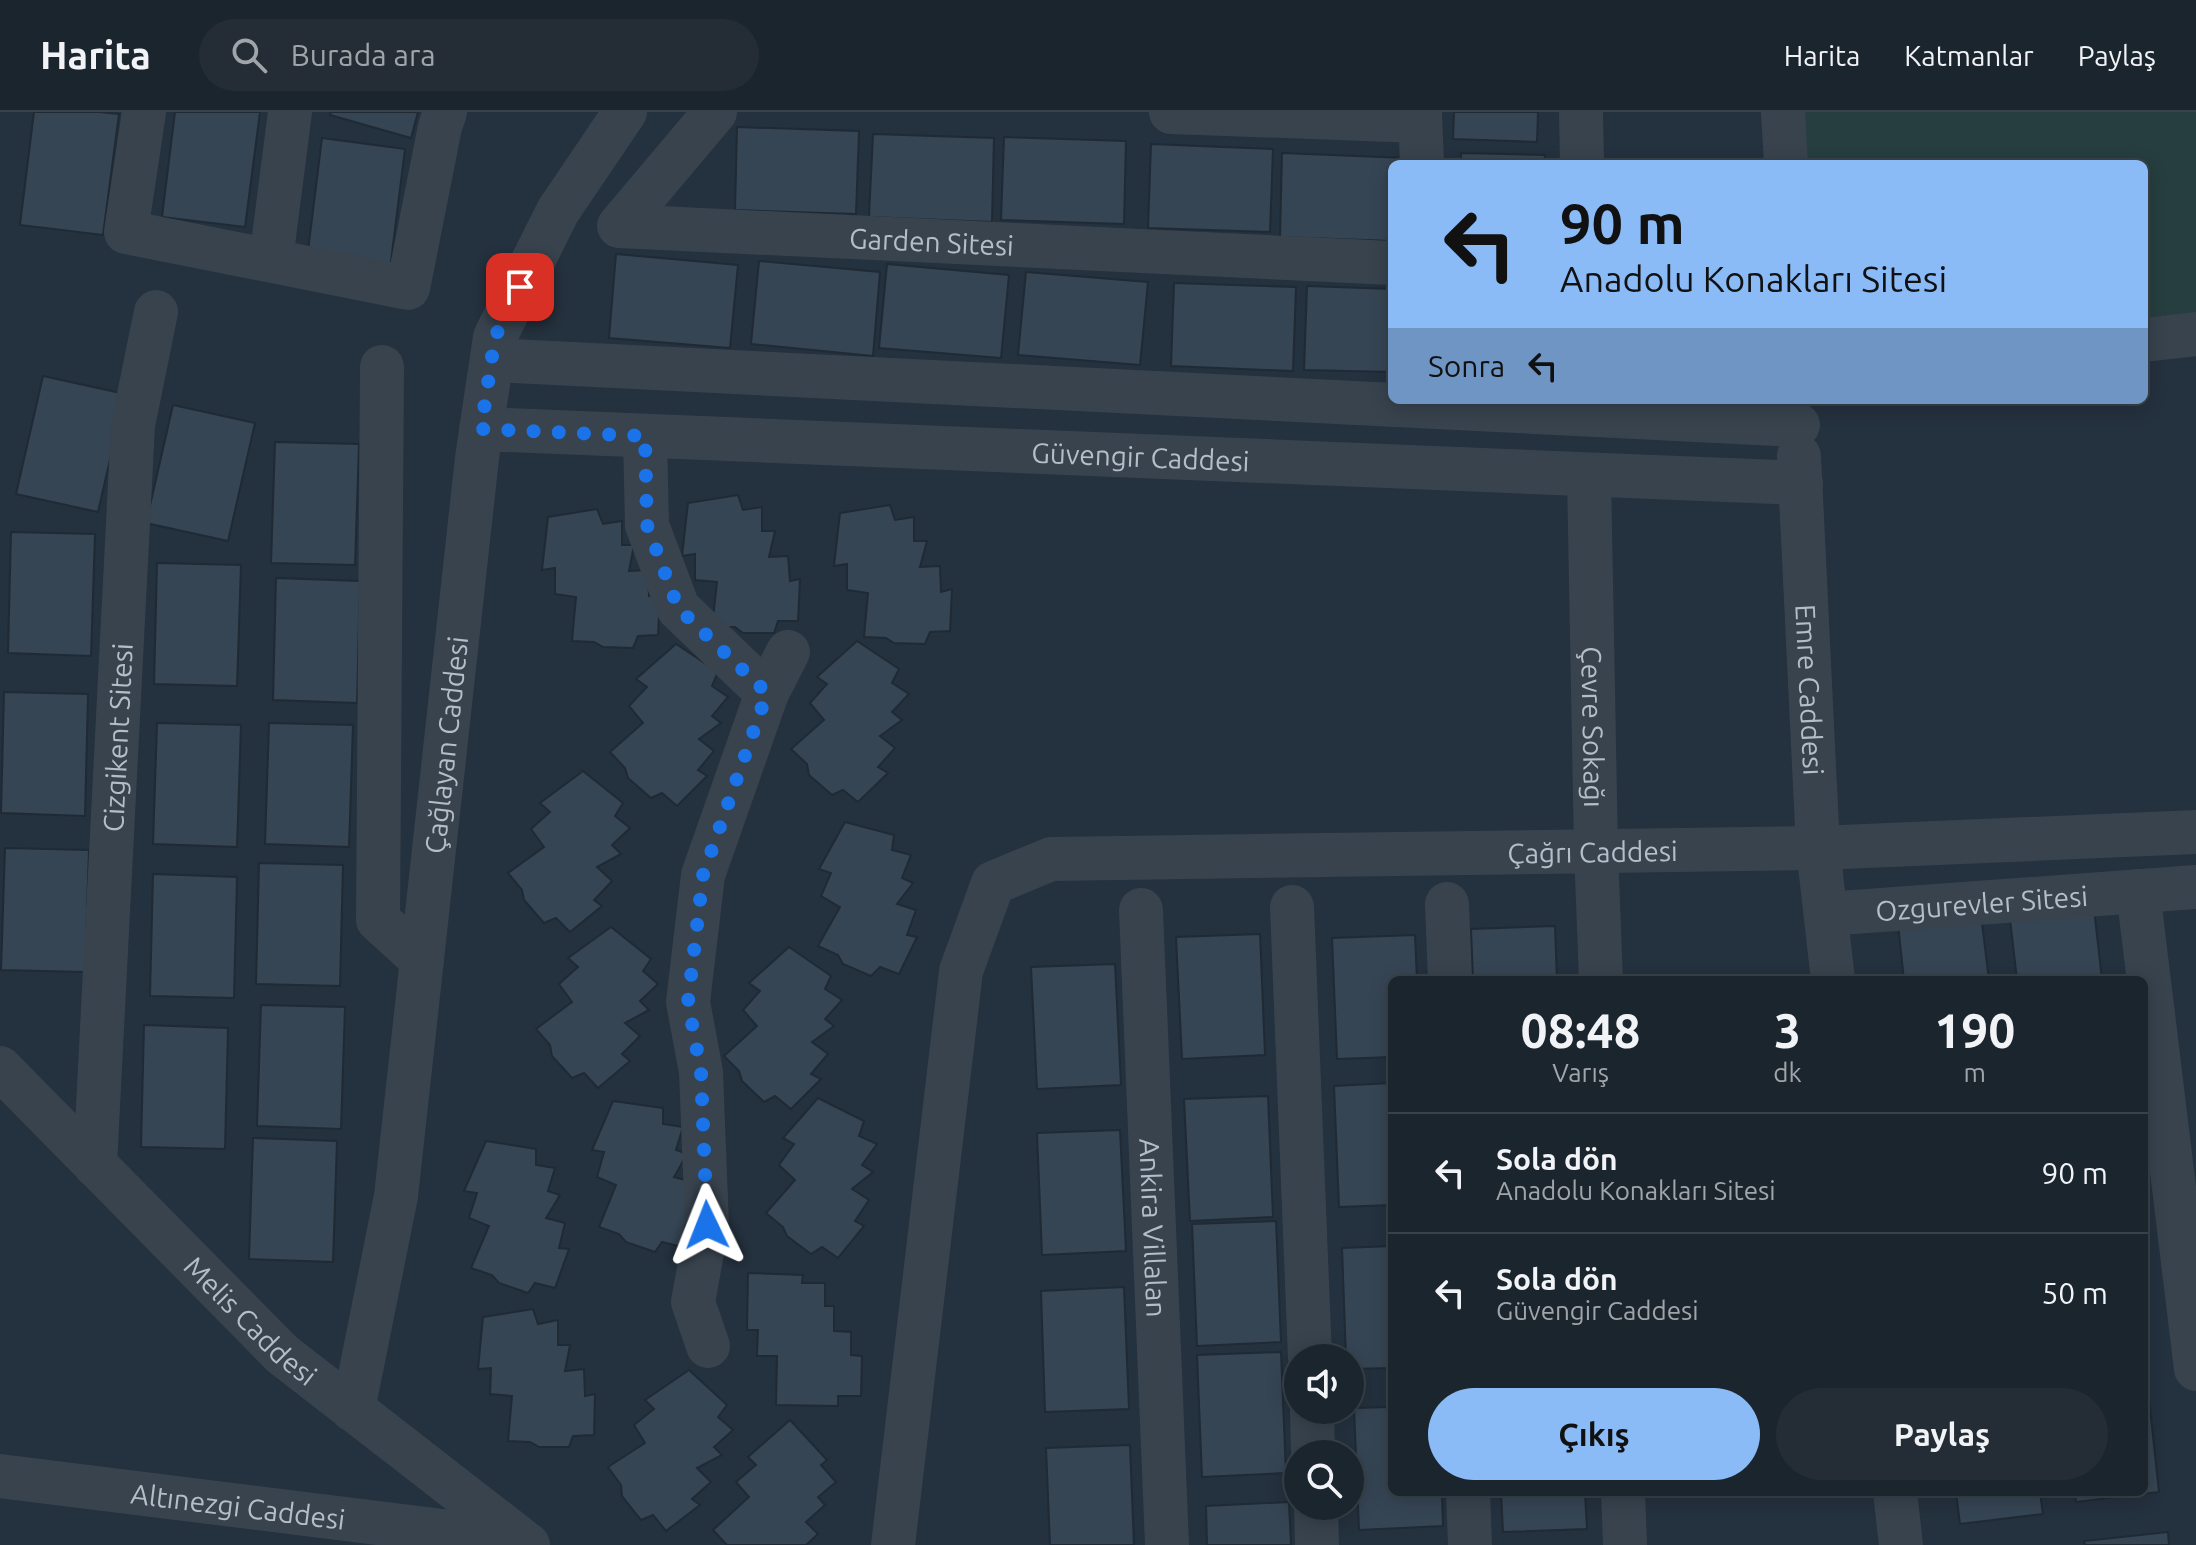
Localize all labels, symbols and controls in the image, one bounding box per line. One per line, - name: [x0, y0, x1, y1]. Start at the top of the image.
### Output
- search box: [199, 19, 759, 91]
- icon: search: [227, 33, 271, 77]
- text: Harita: [40, 34, 151, 76]
- text: Burada ara: [291, 38, 436, 72]
- text: Harita: [1784, 40, 1860, 71]
- text: Katmanlar: [1904, 40, 2034, 71]
- text: Paylaş: [2078, 40, 2156, 71]
- icon: left: [1428, 192, 1532, 296]
- text: 90 m: [1560, 192, 1685, 255]
- street label: Garden Sitesi: [849, 222, 1015, 260]
- pin: [486, 253, 554, 321]
- text: Anadolu Konakları Sitesi: [1560, 258, 1947, 299]
- icon: arrive: [498, 265, 542, 309]
- icon: left: [1521, 344, 1565, 388]
- text: Sonra: [1428, 349, 1505, 383]
- street label: Güvengir Caddesi: [1031, 436, 1250, 476]
- street label: Emre Caddesi: [1791, 603, 1830, 776]
- street label: Çağlayan Caddesi: [418, 635, 473, 855]
- street label: Cizgikent Sitesi: [97, 642, 137, 833]
- street label: Çevre Sokağı: [1577, 646, 1611, 808]
- street label: Çağrı Caddesi: [1507, 835, 1678, 868]
- street label: Ozgurevler Sitesi: [1874, 879, 2089, 926]
- text: 08:48: [1521, 1003, 1641, 1057]
- text: 3: [1774, 1003, 1801, 1057]
- text: 190: [1934, 1003, 2015, 1057]
- text: Varış: [1552, 1058, 1609, 1087]
- text: dk: [1773, 1058, 1802, 1087]
- text: m: [1964, 1058, 1986, 1087]
- street label: Ankira Villalan: [1135, 1138, 1173, 1318]
- text: Sola dön: [1496, 1142, 1618, 1176]
- icon: left: [1428, 1151, 1472, 1195]
- text: 90 m: [2041, 1156, 2108, 1190]
- text: Anadolu Konakları Sitesi: [1496, 1176, 1776, 1205]
- position arrow: [665, 1183, 749, 1267]
- street label: Melis Caddesi: [179, 1250, 323, 1391]
- text: Sola dön: [1496, 1262, 1618, 1296]
- icon: left: [1428, 1271, 1472, 1315]
- text: 50 m: [2041, 1276, 2108, 1310]
- text: Güvengir Caddesi: [1496, 1296, 1699, 1325]
- map controls: [1284, 1344, 1364, 1520]
- button: sound: [1284, 1344, 1364, 1424]
- button: Çıkış: [1428, 1388, 1760, 1480]
- button: Paylaş: [1776, 1388, 2108, 1480]
- button: search: [1284, 1440, 1364, 1520]
- street label: Altınezgi Caddesi: [129, 1477, 347, 1534]

